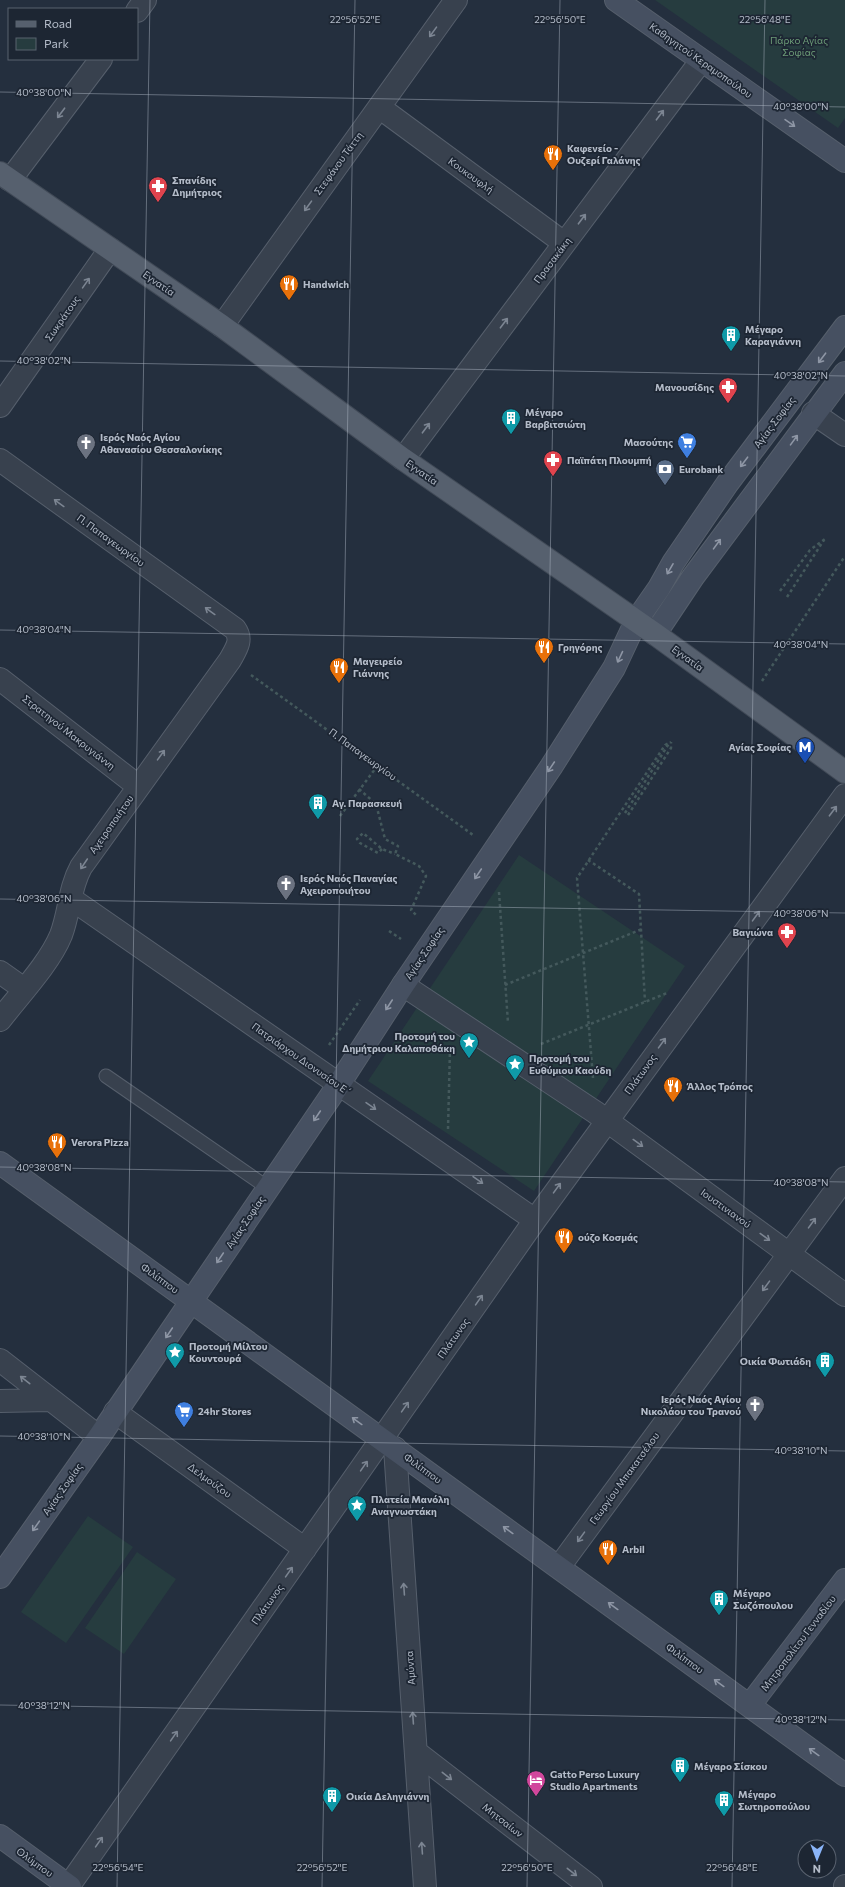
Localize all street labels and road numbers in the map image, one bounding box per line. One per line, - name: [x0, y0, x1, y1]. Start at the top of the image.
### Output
- street label: Καθηγητού Κεραμοπούλου: [647, 20, 755, 100]
- street label: Στεφάνου Τάττη: [311, 129, 365, 197]
- street label: Κουκουφλή: [446, 155, 496, 195]
- street label: Πρασακάκη: [531, 235, 573, 285]
- street label: Εγνατία: [141, 268, 177, 298]
- street label: Σωκράτους: [42, 293, 82, 343]
- street label: Αγίας Σοφίας: [751, 394, 797, 450]
- street label: Εγνατία: [404, 457, 440, 487]
- street label: Π. Παπαγεωργίου: [75, 511, 147, 569]
- street label: Εγνατία: [670, 643, 706, 673]
- street label: Στρατηγού Μακρυγιάννη: [20, 692, 118, 772]
- street label: Π. Παπαγεωργίου: [327, 725, 399, 783]
- street label: Αχειροποιήτου: [86, 792, 136, 856]
- street label: Αγίας Σοφίας: [402, 924, 446, 982]
- street label: Πατριάρχου Διονυσίου Ε΄: [250, 1020, 354, 1098]
- street label: Πλάτωνος: [621, 1051, 659, 1097]
- street label: Ιουστινιανού: [699, 1186, 754, 1230]
- street label: Αγίας Σοφίας: [223, 1193, 267, 1251]
- street label: Φιλίππου: [139, 1260, 181, 1296]
- street label: Πλάτωνος: [435, 1315, 471, 1361]
- street label: Γεωργίου Μπακατσέλου: [587, 1429, 662, 1526]
- street label: Φιλίππου: [402, 1450, 444, 1486]
- street label: Αγίας Σοφίας: [40, 1460, 84, 1518]
- street label: Δελμούζου: [186, 1460, 234, 1500]
- street label: Πλάτωνος: [249, 1581, 285, 1627]
- street label: Μητροπολίτου Γενναδίου: [758, 1592, 838, 1693]
- street label: Φιλίππου: [664, 1640, 706, 1676]
- street label: Αμύντα: [403, 1651, 417, 1685]
- street label: Μητσαίων: [480, 1800, 526, 1840]
- street label: Ολύμπου: [14, 1845, 56, 1879]

